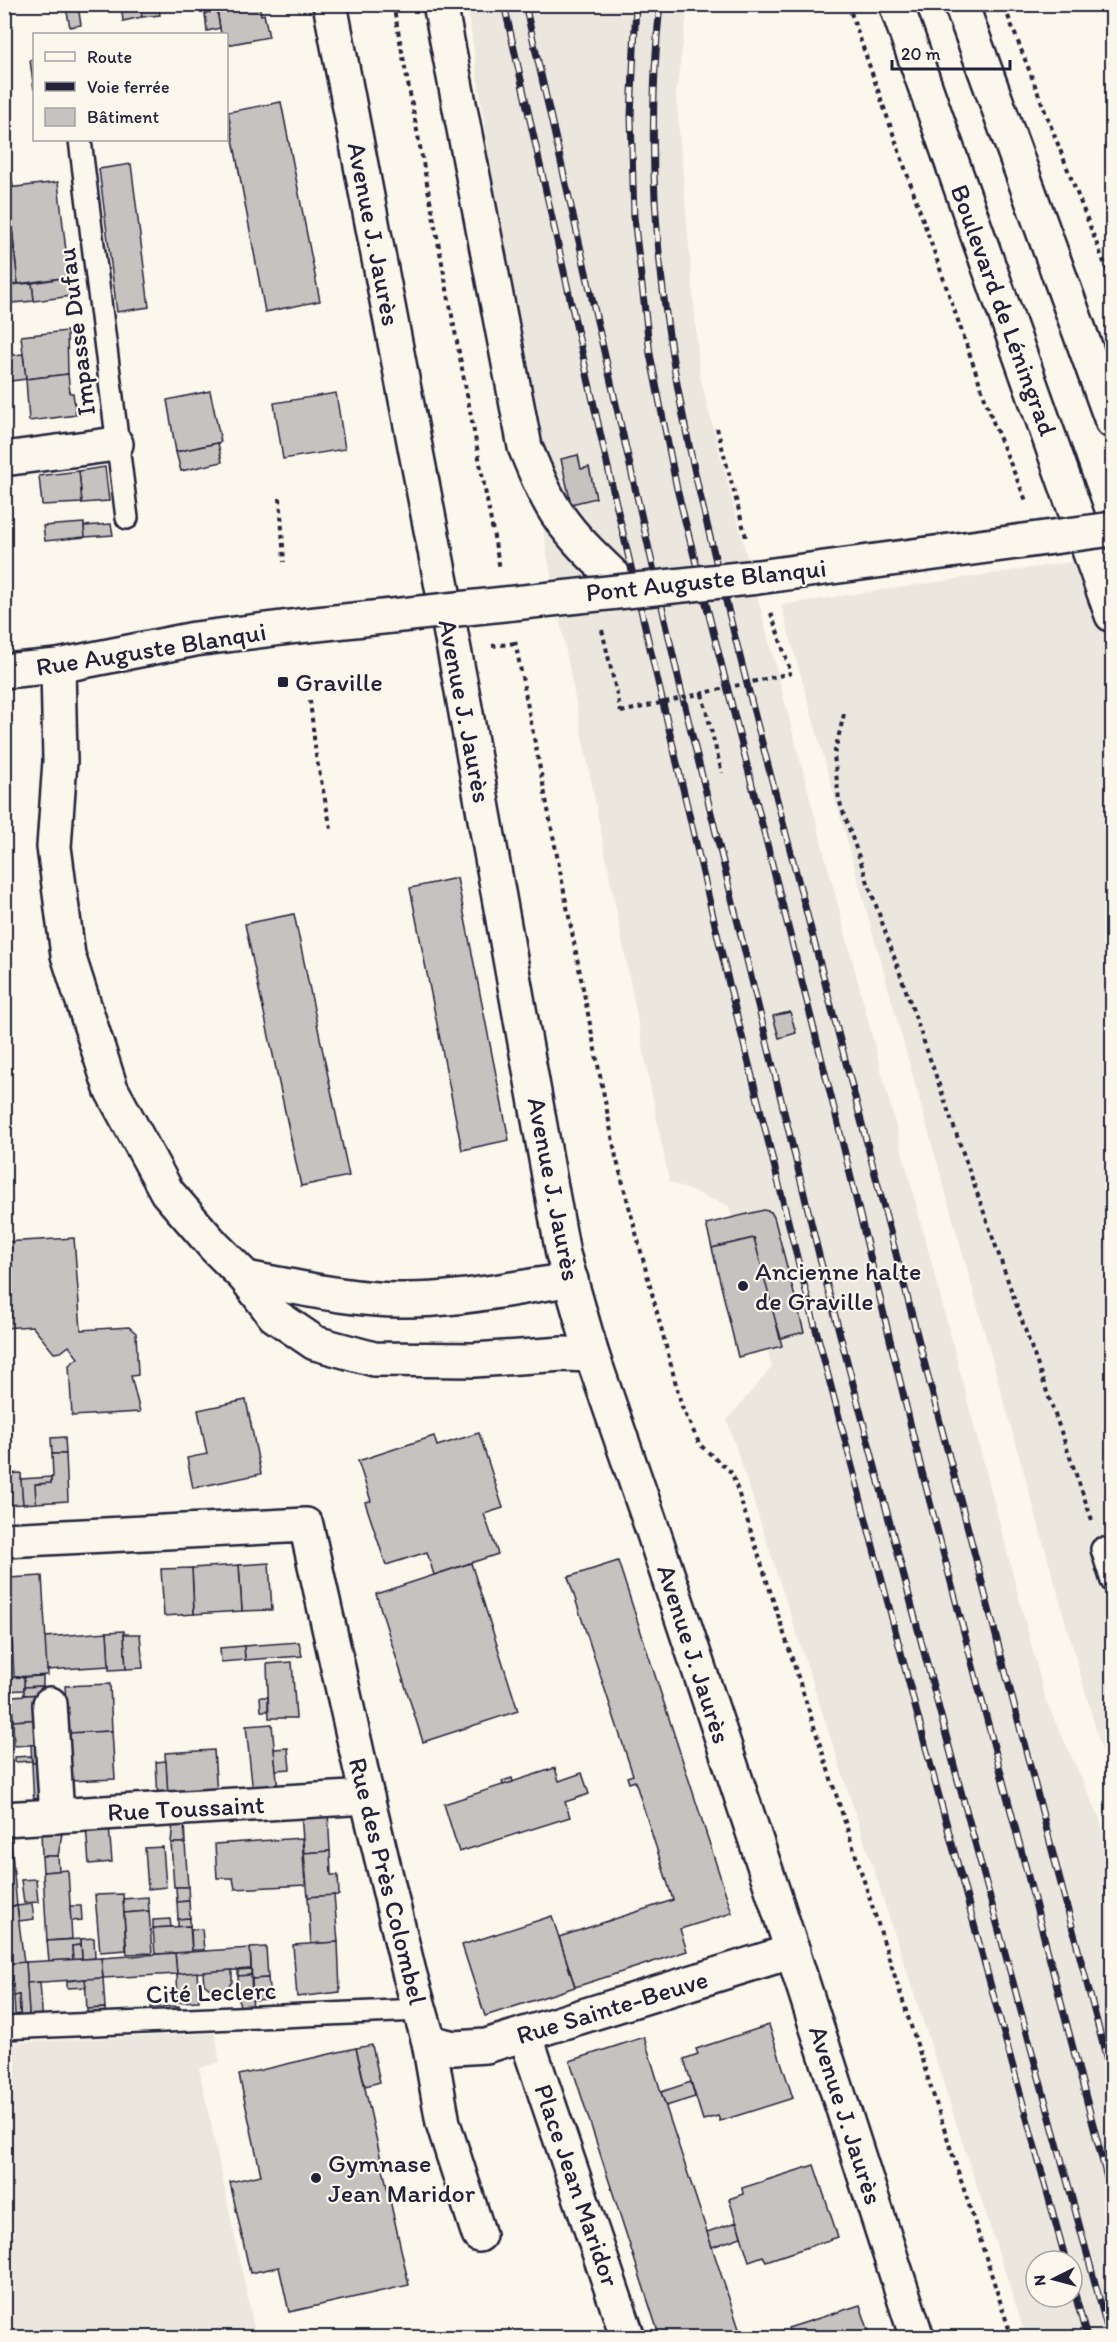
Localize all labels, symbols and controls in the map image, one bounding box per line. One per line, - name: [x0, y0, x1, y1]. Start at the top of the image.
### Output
- legend: [33, 33, 228, 141]
- scale bar: [892, 33, 1010, 71]
- text: 20 m: [901, 43, 941, 65]
- text: Route: [87, 46, 132, 68]
- text: Voie ferrée: [87, 76, 169, 98]
- text: Bâtiment: [87, 106, 160, 128]
- street label: Avenue J. Jaurès: [341, 140, 407, 328]
- street label: Boulevard de Léningrad: [944, 180, 1065, 441]
- street label: Impasse Dufau: [50, 246, 102, 418]
- street label: Pont Auguste Blanqui: [584, 551, 828, 609]
- street label: Rue Auguste Blanqui: [34, 615, 268, 683]
- street label: Avenue J. Jaurès: [432, 617, 498, 805]
- place label: Graville: [295, 666, 383, 698]
- marker: Graville: [276, 675, 290, 689]
- street label: Avenue J. Jaurès: [521, 1095, 587, 1283]
- place label: Ancienne halte de Graville: [755, 1255, 921, 1317]
- marker: Ancienne halte de Graville: [736, 1279, 750, 1293]
- street label: Avenue J. Jaurès: [650, 1561, 738, 1747]
- street label: Rue des Près Colombel: [342, 1754, 434, 2008]
- street label: Rue Toussaint: [107, 1788, 266, 1828]
- street label: Rue Sainte-Beuve: [512, 1963, 712, 2051]
- street label: Cité Leclerc: [145, 1974, 277, 2010]
- street label: Avenue J. Jaurès: [802, 2022, 890, 2208]
- street label: Place Jean Maridor: [527, 2080, 627, 2291]
- place label: Gymnase Jean Maridor: [328, 2147, 476, 2209]
- marker: Gymnase Jean Maridor: [309, 2171, 323, 2185]
- north arrow: [1024, 2249, 1084, 2309]
- text: N: [1030, 2274, 1050, 2287]

